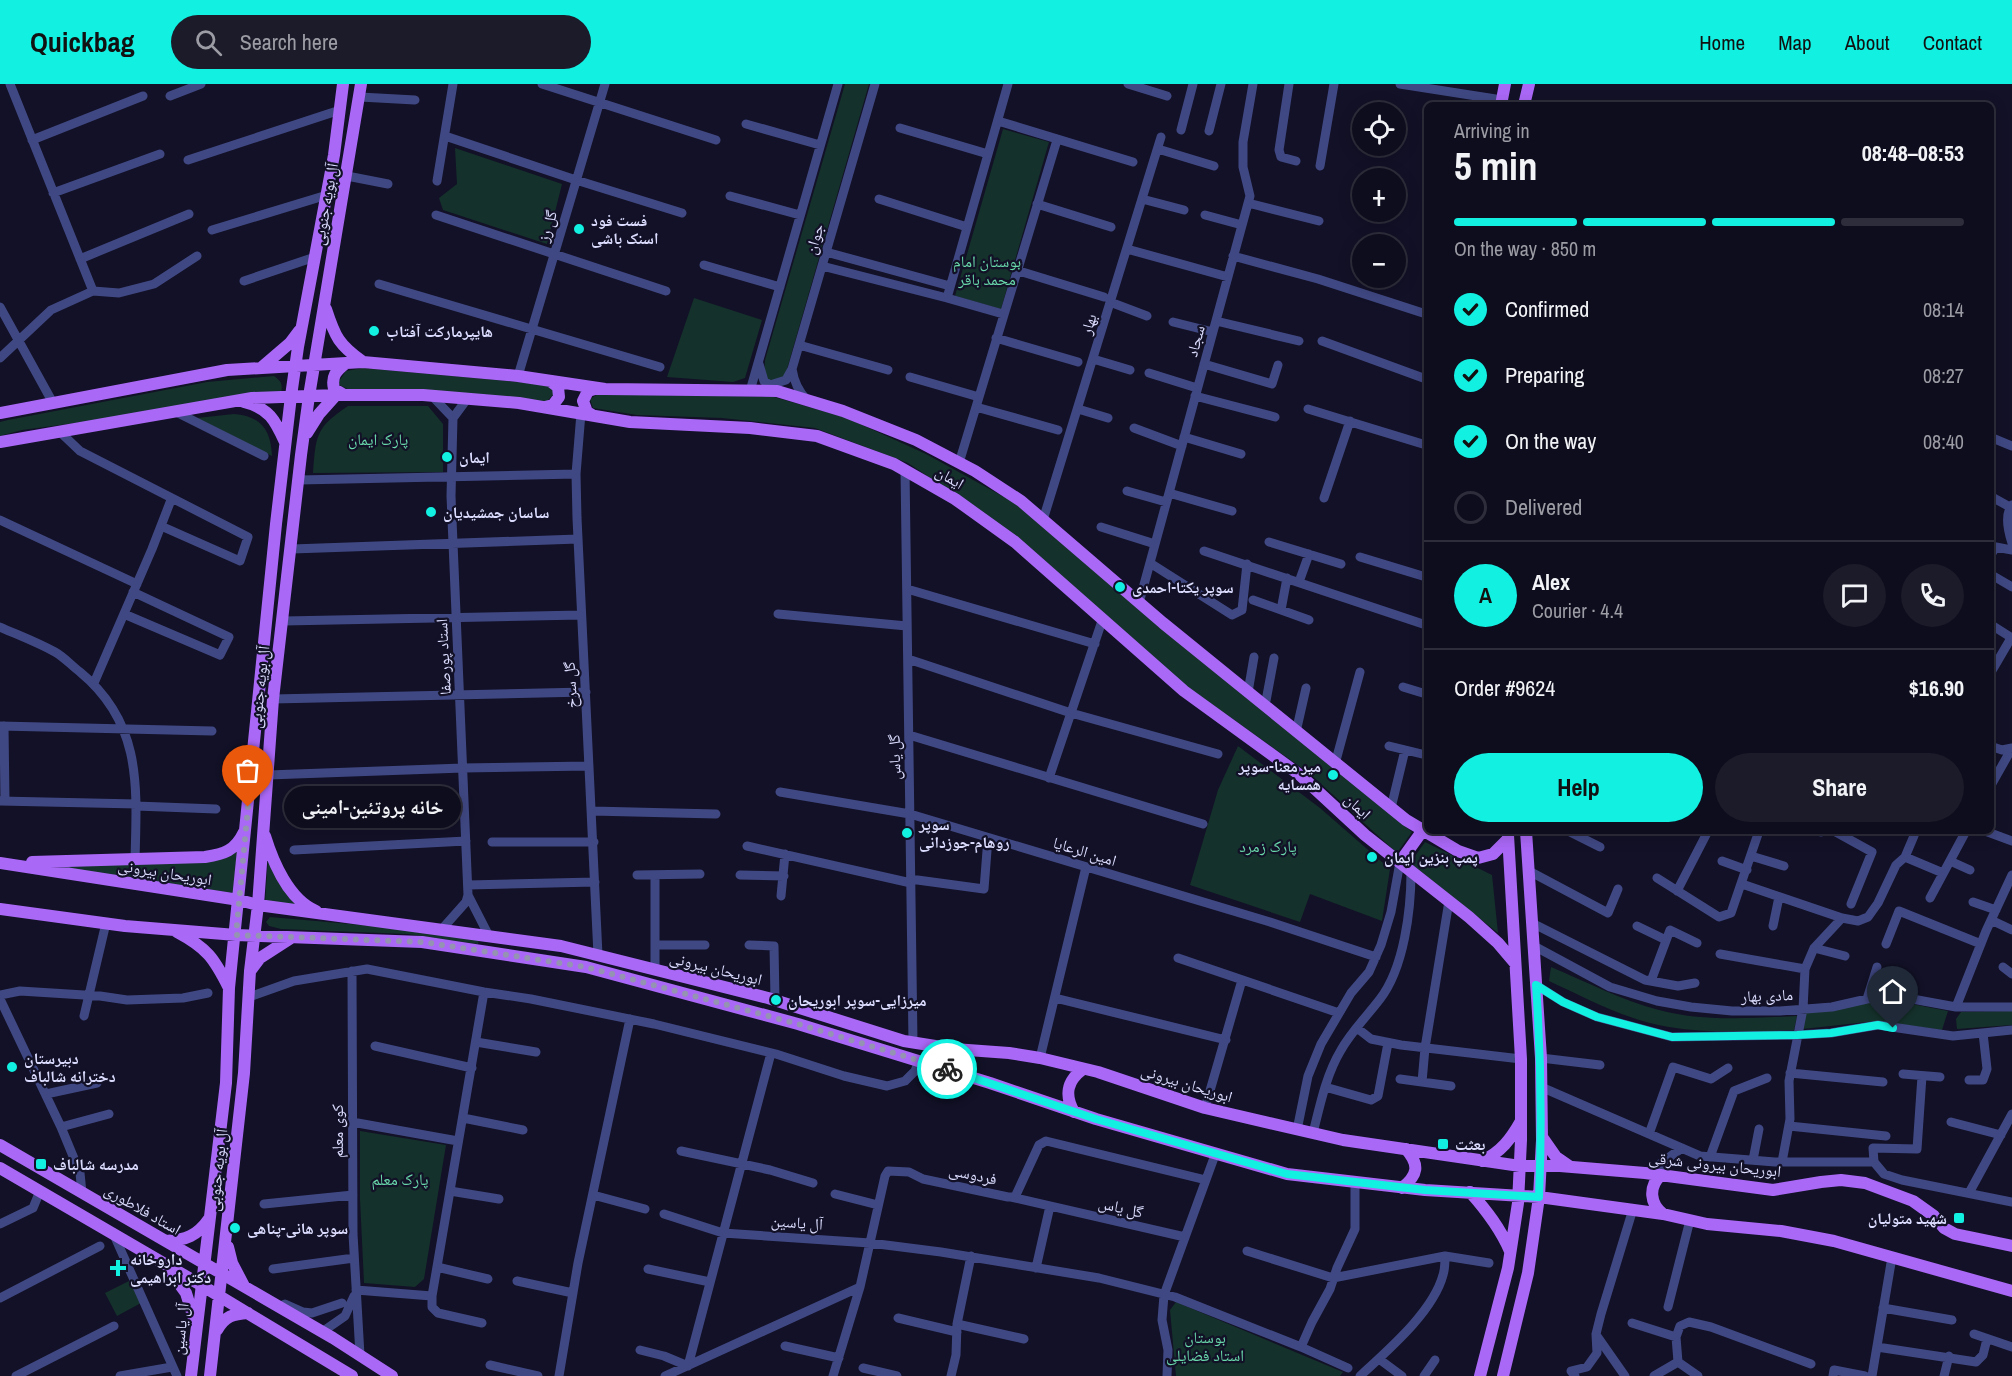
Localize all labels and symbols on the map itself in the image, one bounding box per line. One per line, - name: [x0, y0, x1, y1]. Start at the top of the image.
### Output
- street label: آل بویه جنوبی: [307, 160, 343, 247]
- street label: گل رز: [531, 207, 562, 246]
- place label: فست فود اسنک باشی: [591, 209, 659, 249]
- street label: جوان: [799, 221, 829, 257]
- marker: فست فود اسنک باشی: [572, 222, 586, 236]
- park label: بوستان امام محمد باقر: [953, 250, 1021, 290]
- street label: بهار: [1074, 311, 1102, 338]
- place label: هایپرمارکت آفتاب: [386, 320, 493, 342]
- street label: سجاد: [1180, 323, 1210, 359]
- marker: هایپرمارکت آفتاب: [367, 324, 381, 338]
- park label: پارک ایمان: [348, 428, 408, 450]
- place label: ایمان: [459, 446, 490, 468]
- marker: ایمان: [440, 450, 454, 464]
- street label: ایمان: [932, 460, 968, 494]
- place label: ساسان جمشیدیان: [443, 501, 549, 523]
- marker: ساسان جمشیدیان: [424, 505, 438, 519]
- place label: سوپر یکتا-احمدی: [1132, 576, 1234, 598]
- marker: سوپر یکتا-احمدی: [1113, 580, 1127, 594]
- street label: استاد پورصفا: [430, 618, 456, 696]
- street label: آل بویه جنوبی: [244, 644, 274, 729]
- street label: گل سرخ: [558, 661, 582, 709]
- street label: گل یاس: [883, 734, 905, 780]
- pin: [222, 745, 273, 807]
- place label: میر معنا-سوپر همسایه: [1238, 755, 1321, 795]
- marker: میر معنا-سوپر همسایه: [1326, 768, 1340, 782]
- callout: خانه پروتئین-امینی: [284, 786, 461, 828]
- street label: ایمان: [1340, 788, 1376, 824]
- place label: سوپر روهام-جوزدانی: [918, 813, 1009, 854]
- marker: سوپر روهام-جوزدانی: [900, 826, 914, 840]
- street label: امین الرعایا: [1051, 831, 1119, 871]
- park label: پارک زمرد: [1239, 835, 1297, 857]
- place label: پمپ بنزین ایمان: [1384, 846, 1478, 868]
- marker: پمپ بنزین ایمان: [1365, 850, 1379, 864]
- street label: ابوریحان بیرونی: [117, 854, 213, 890]
- street label: ابوریحان بیرونی: [667, 946, 765, 990]
- pin: [1867, 966, 1918, 1028]
- street label: مادی بهار: [1740, 983, 1793, 1007]
- place label: میرزایی-سوپر ابوریحان: [788, 989, 927, 1011]
- marker: میرزایی-سوپر ابوریحان: [769, 993, 783, 1007]
- courier: [917, 1039, 977, 1099]
- place label: دبیرستان دخترانه شالباف: [24, 1047, 116, 1087]
- street label: ابوریحان بیرونی: [1139, 1059, 1235, 1107]
- marker: دبیرستان دخترانه شالباف: [5, 1060, 19, 1074]
- street label: کوی معلم: [326, 1104, 348, 1158]
- street label: آل بویه جنوبی: [202, 1127, 232, 1212]
- place label: بعثت: [1455, 1133, 1485, 1155]
- marker: بعثت: [1436, 1137, 1450, 1151]
- street label: ابوریحان بیرونی شرقی: [1648, 1146, 1782, 1182]
- place label: مدرسه شالباف: [53, 1153, 139, 1175]
- marker: مدرسه شالباف: [34, 1157, 48, 1171]
- street label: فردوسی: [947, 1158, 999, 1190]
- park label: پارک معلم: [371, 1168, 429, 1190]
- street label: استاد فلاطوری: [101, 1178, 185, 1240]
- street label: گل یاس: [1096, 1191, 1146, 1223]
- place label: شهید متولیان: [1868, 1207, 1947, 1229]
- street label: آل یاسین: [770, 1209, 825, 1235]
- marker: شهید متولیان: [1952, 1211, 1966, 1225]
- place label: سوپر هانی-پناهی: [247, 1217, 348, 1239]
- marker: سوپر هانی-پناهی: [228, 1221, 242, 1235]
- place label: داروخانه دکتر ابراهیمی: [130, 1248, 211, 1288]
- marker: داروخانه دکتر ابراهیمی: [111, 1261, 125, 1275]
- street label: آل یاسین: [166, 1301, 194, 1356]
- park label: بوستان استاد فضایلی: [1166, 1326, 1244, 1366]

